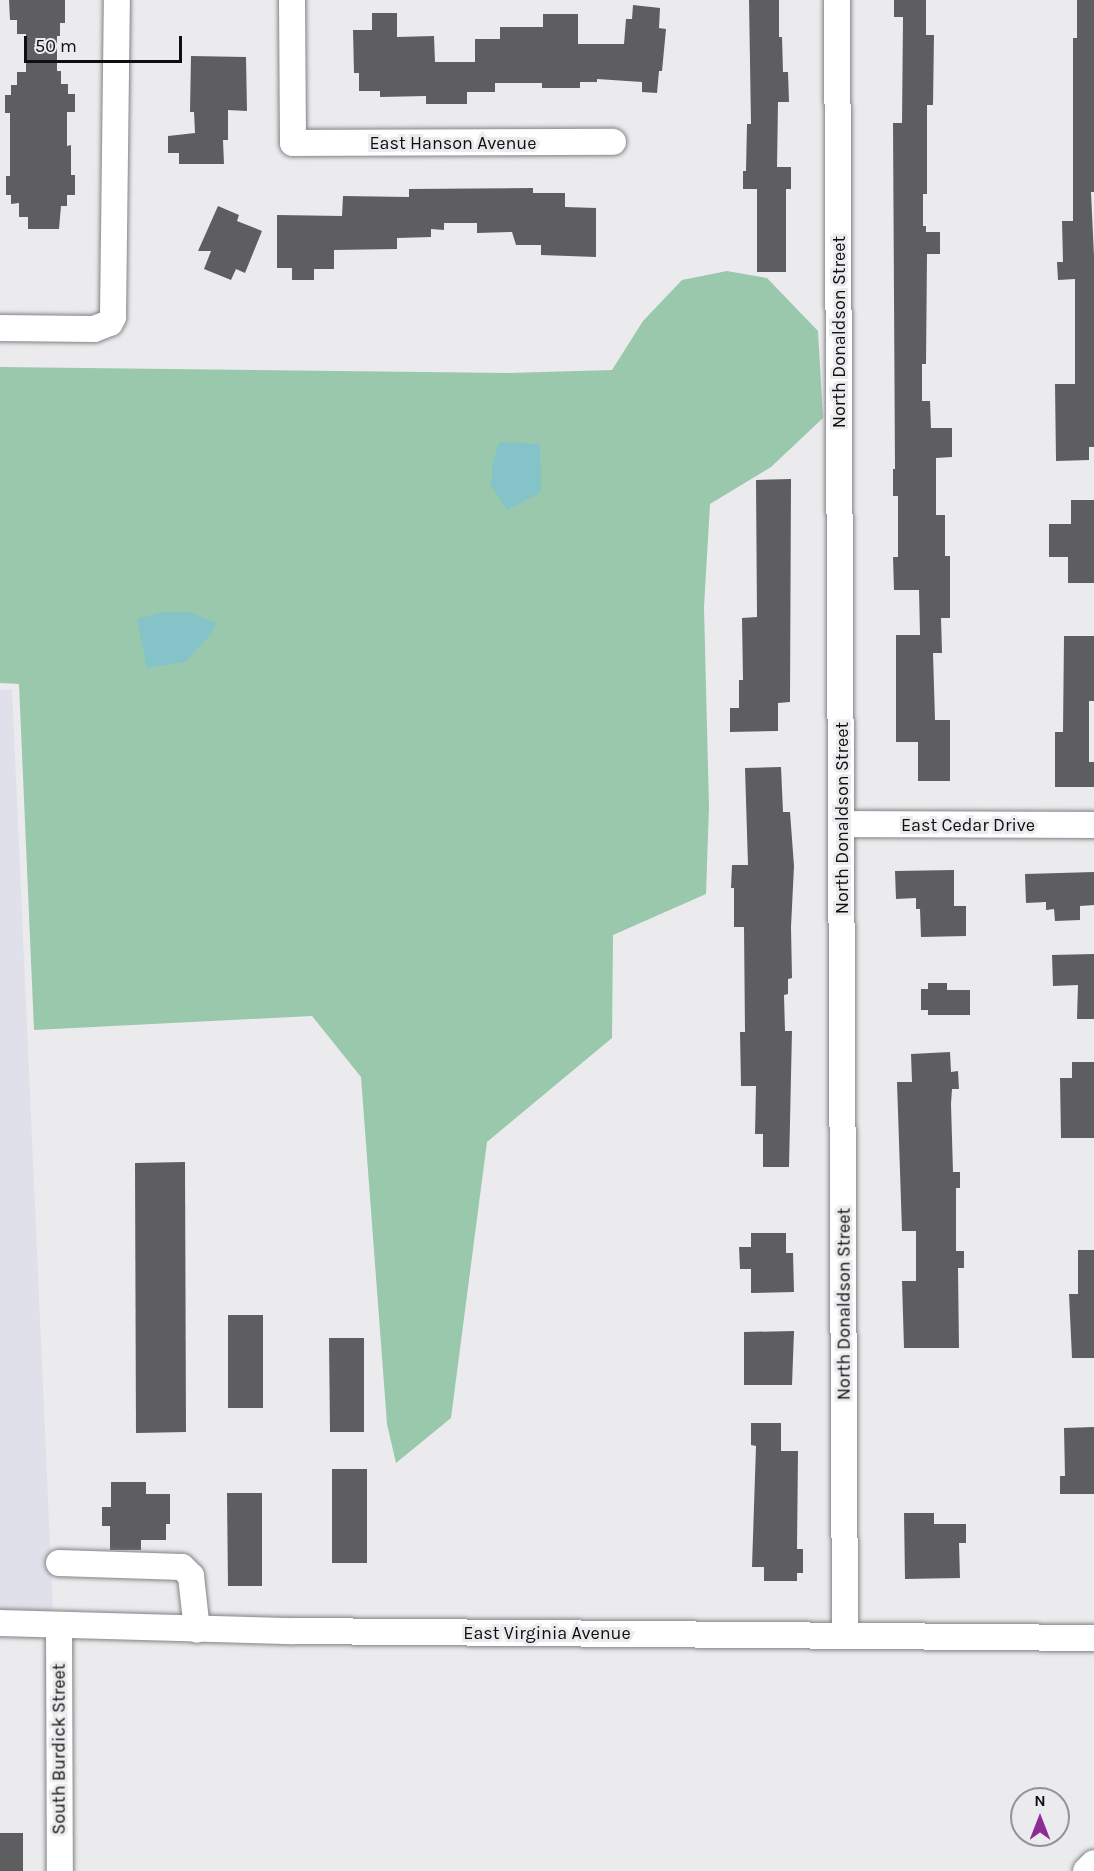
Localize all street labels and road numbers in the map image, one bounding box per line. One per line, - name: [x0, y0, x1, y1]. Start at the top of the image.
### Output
- street label: East Hanson Avenue: [369, 132, 537, 154]
- street label: North Donaldson Street: [828, 236, 850, 428]
- street label: North Donaldson Street: [831, 722, 853, 914]
- street label: East Cedar Drive: [901, 814, 1035, 836]
- street label: North Donaldson Street: [833, 1208, 855, 1400]
- street label: East Virginia Avenue: [463, 1622, 631, 1644]
- street label: South Burdick Street: [48, 1663, 70, 1835]

